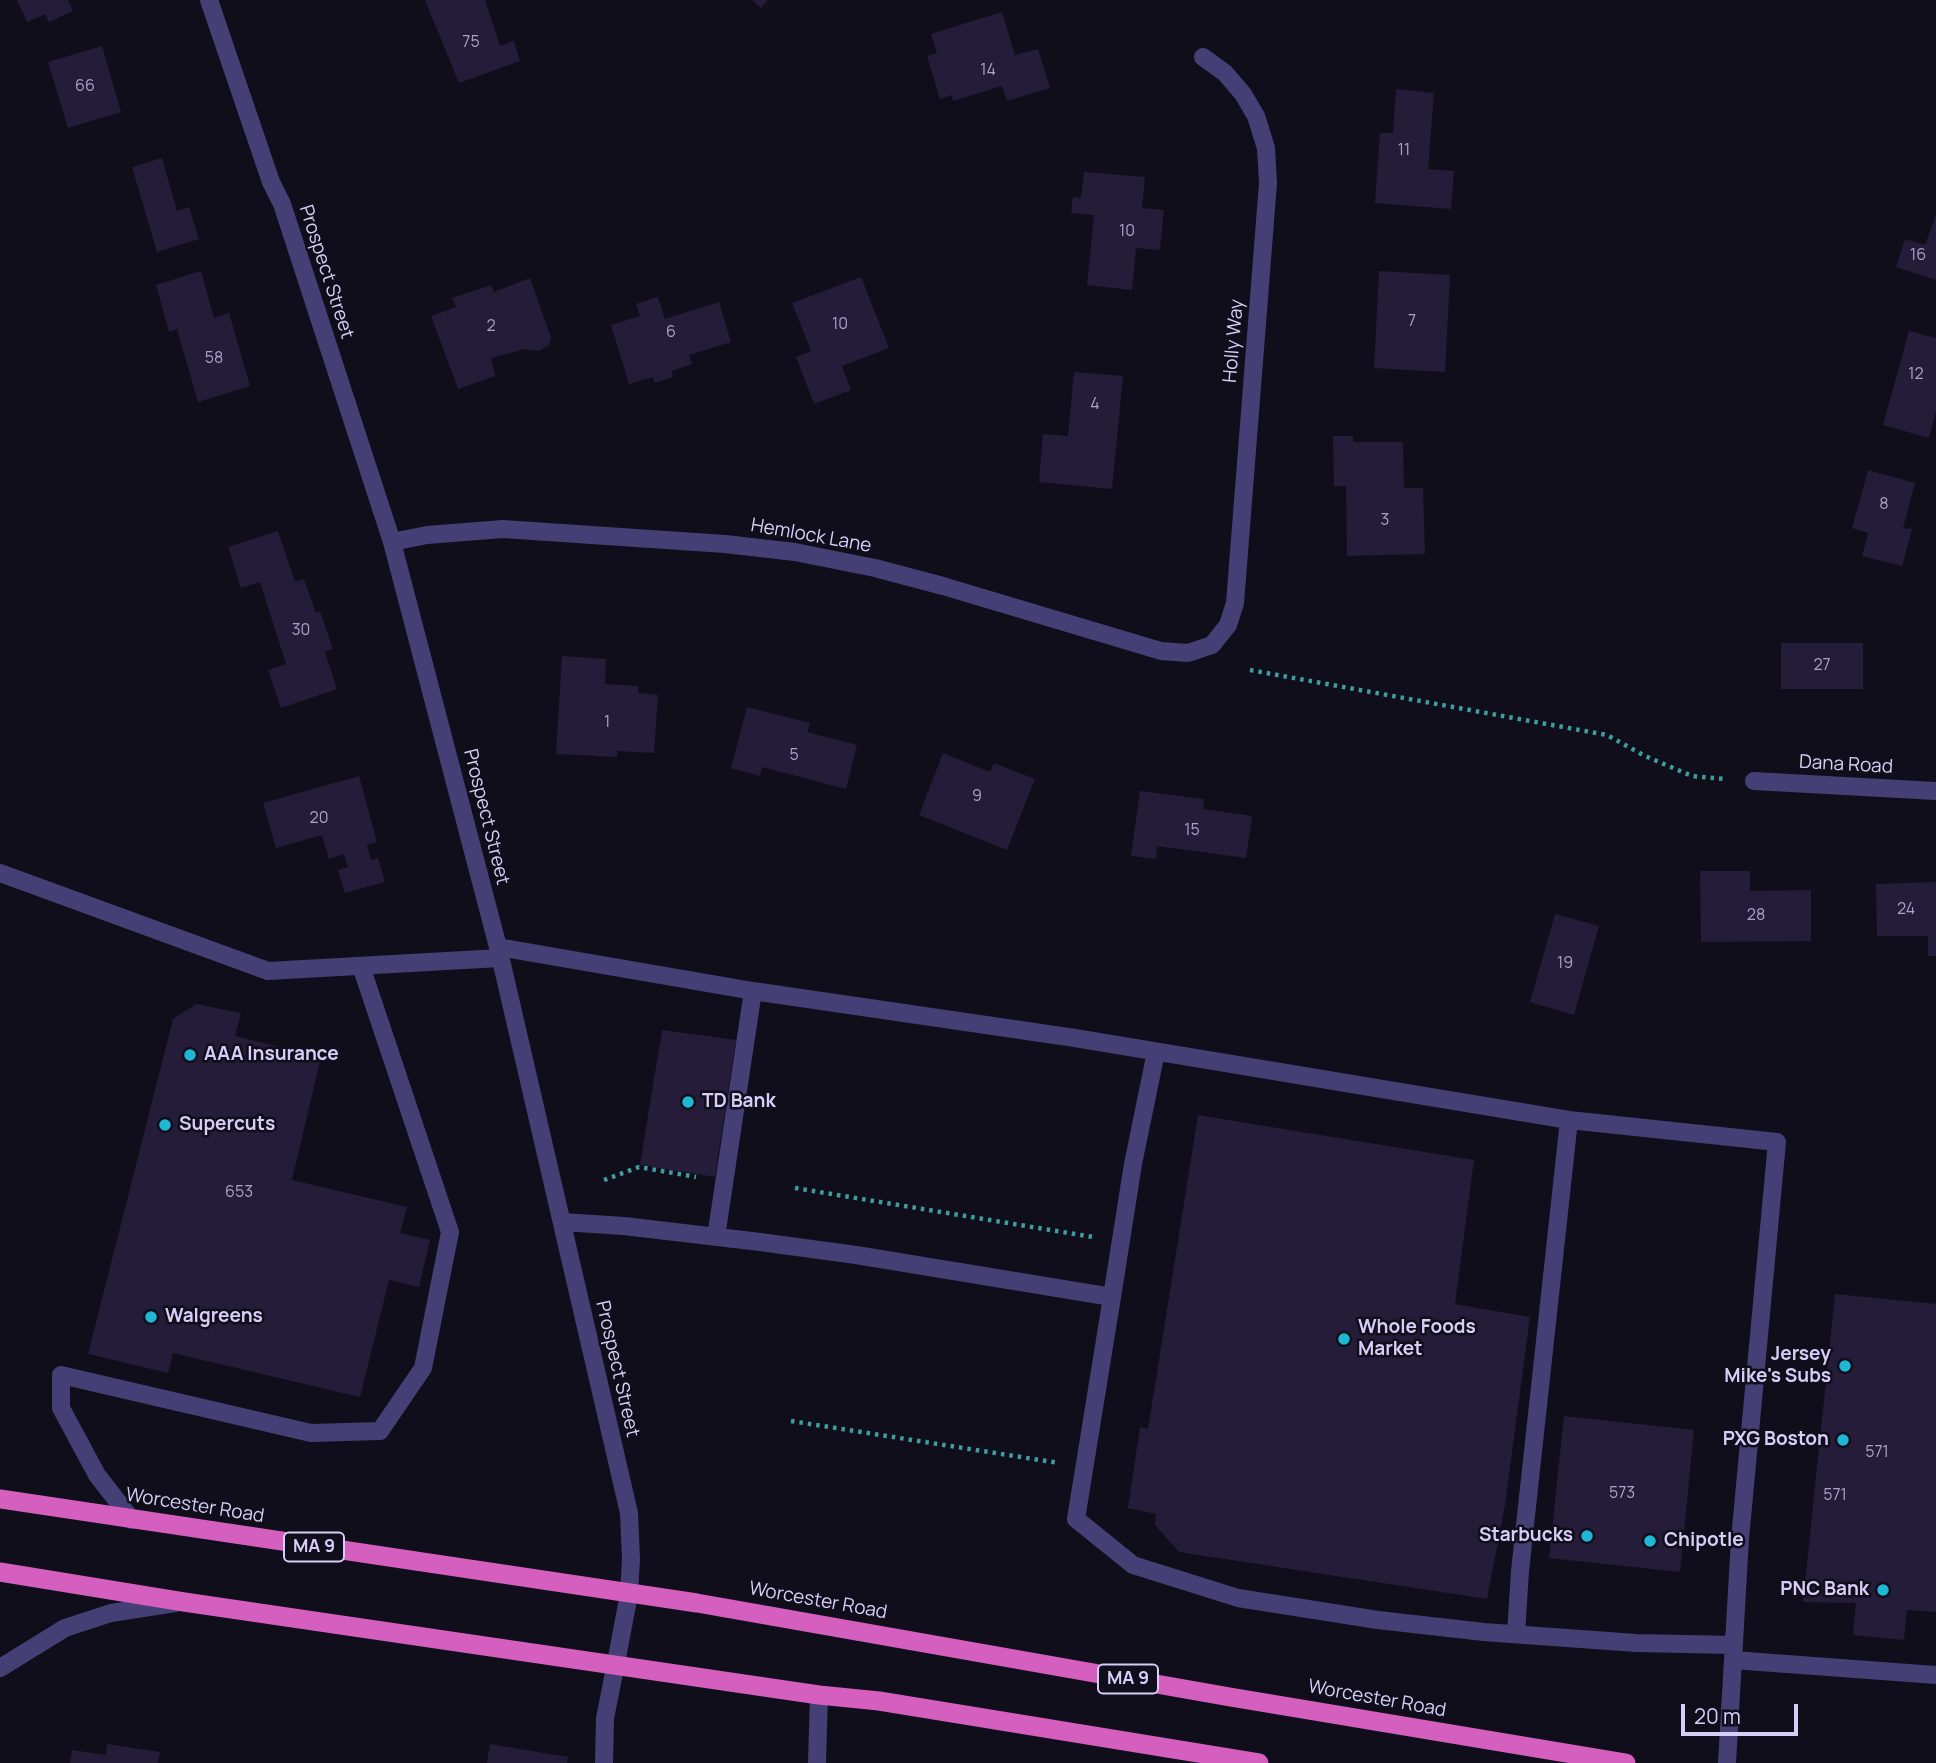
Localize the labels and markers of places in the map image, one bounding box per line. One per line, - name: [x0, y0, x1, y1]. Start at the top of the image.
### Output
- place label: AAA Insurance: [204, 1044, 339, 1066]
- marker: AAA Insurance: [182, 1047, 198, 1063]
- place label: TD Bank: [702, 1091, 776, 1113]
- marker: TD Bank: [680, 1094, 696, 1110]
- place label: Supercuts: [179, 1114, 275, 1136]
- marker: Supercuts: [157, 1117, 173, 1133]
- place label: Walgreens: [165, 1306, 263, 1328]
- marker: Walgreens: [143, 1309, 159, 1325]
- place label: Whole Foods Market: [1358, 1317, 1476, 1361]
- marker: Whole Foods Market: [1336, 1331, 1352, 1347]
- place label: Jersey Mike's Subs: [1724, 1344, 1831, 1388]
- marker: Jersey Mike's Subs: [1837, 1358, 1853, 1374]
- place label: PXG Boston: [1723, 1429, 1829, 1451]
- marker: PXG Boston: [1835, 1432, 1851, 1448]
- place label: Starbucks: [1479, 1525, 1573, 1547]
- marker: Starbucks: [1579, 1528, 1595, 1544]
- place label: Chipotle: [1664, 1530, 1744, 1552]
- marker: Chipotle: [1642, 1533, 1658, 1549]
- place label: PNC Bank: [1780, 1579, 1869, 1601]
- marker: PNC Bank: [1875, 1582, 1891, 1598]

